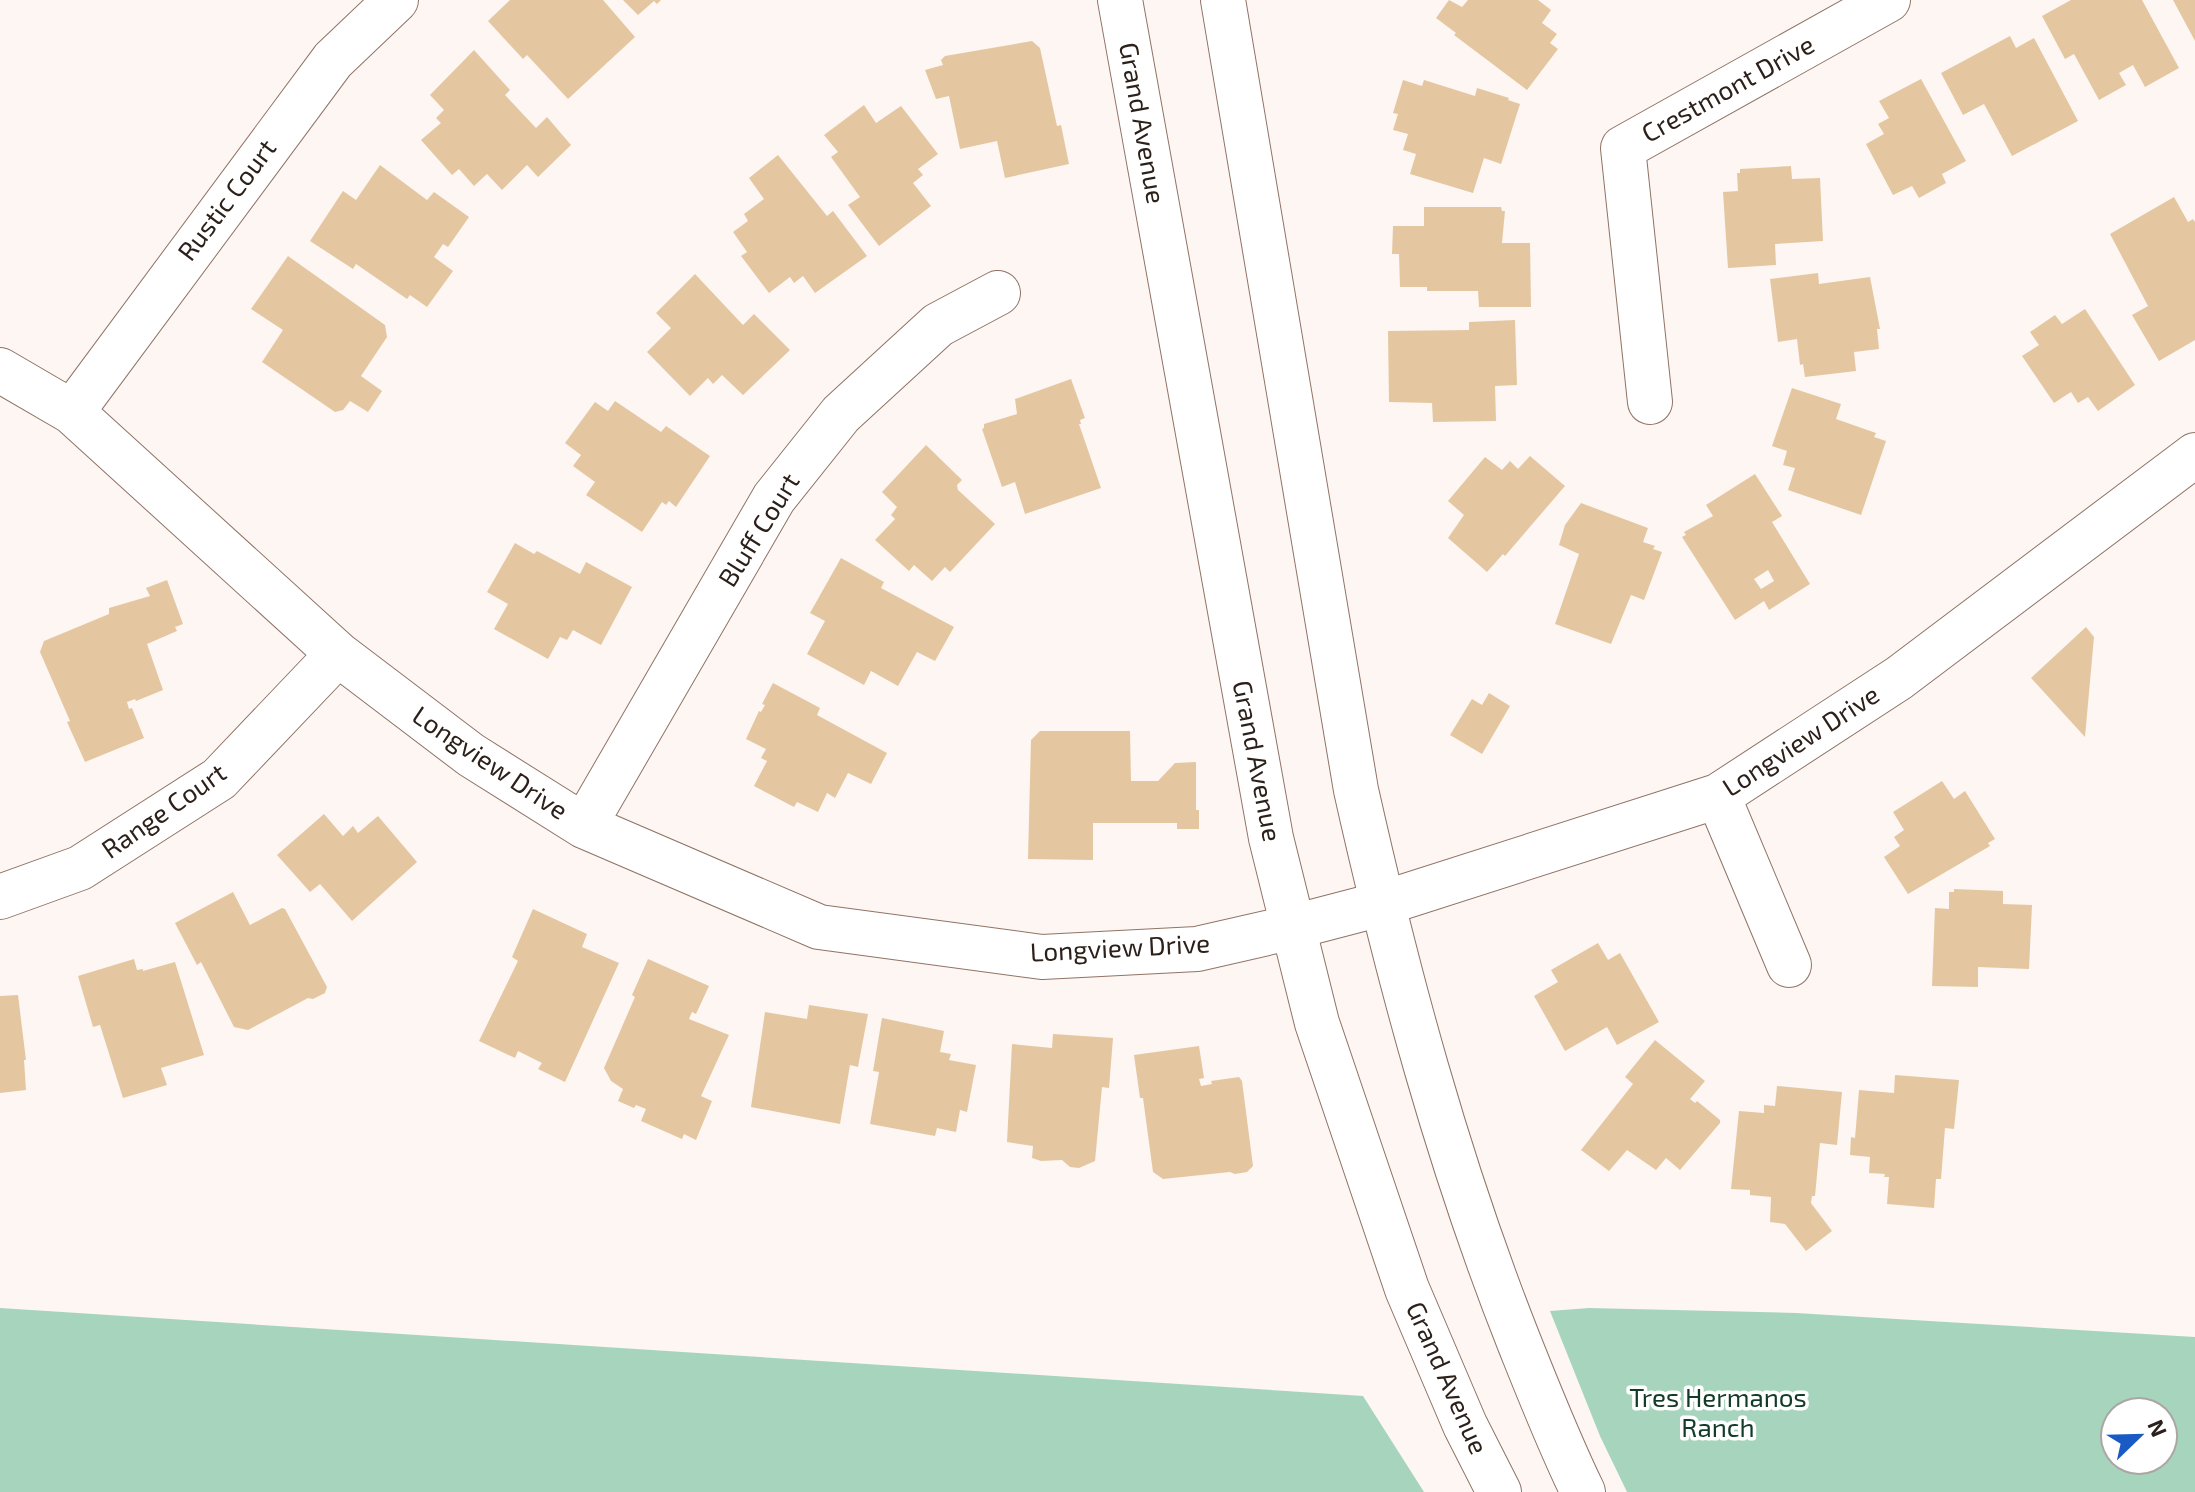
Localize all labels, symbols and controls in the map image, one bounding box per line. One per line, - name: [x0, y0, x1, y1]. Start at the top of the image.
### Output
- street label: Crestmont Drive: [1636, 28, 1819, 148]
- street label: Grand Avenue: [1114, 40, 1173, 206]
- street label: Rustic Court: [170, 132, 281, 266]
- street label: Bluff Court: [711, 467, 805, 592]
- street label: Grand Avenue: [1228, 678, 1289, 844]
- street label: Longview Drive: [1716, 678, 1884, 802]
- street label: Longview Drive: [407, 698, 574, 825]
- street label: Range Court: [95, 756, 231, 864]
- street label: Longview Drive: [1029, 926, 1211, 967]
- street label: Grand Avenue: [1401, 1296, 1496, 1458]
- park label: Tres Hermanos Ranch: [1629, 1381, 1807, 1442]
- north arrow: [2099, 1396, 2179, 1476]
- text: N: [2143, 1415, 2173, 1440]

